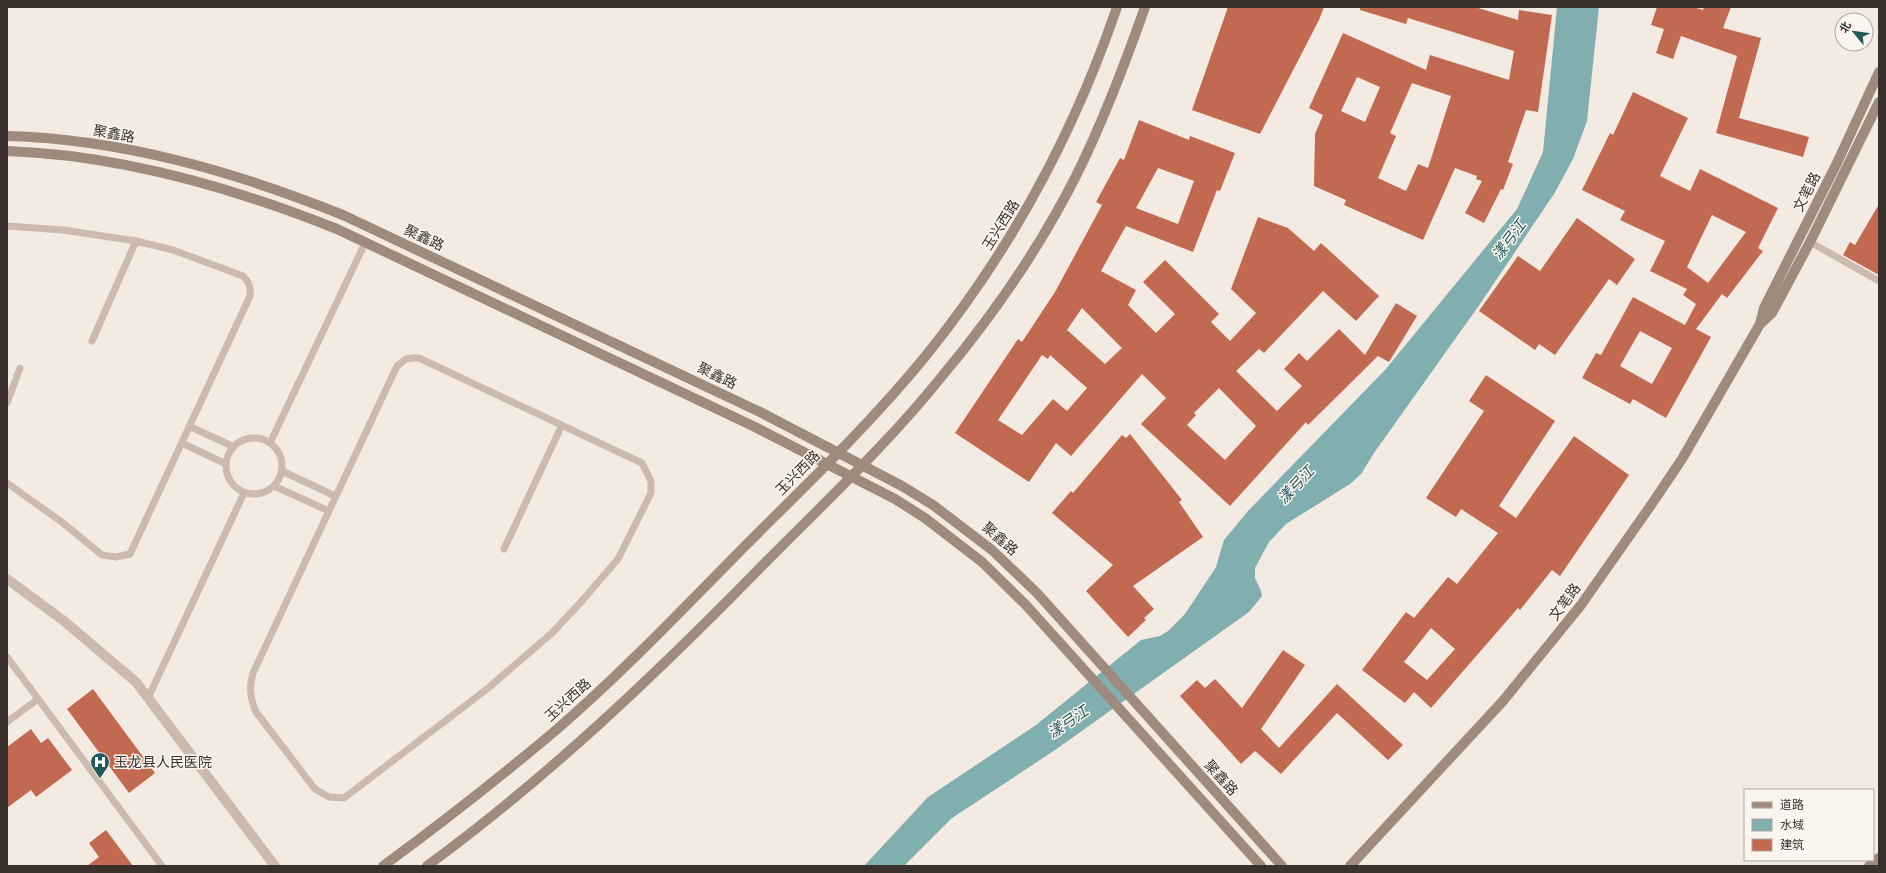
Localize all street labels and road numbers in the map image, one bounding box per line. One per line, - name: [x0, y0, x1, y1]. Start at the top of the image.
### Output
- street label: 聚鑫路: [92, 122, 136, 146]
- street label: 文笔路: [1790, 169, 1824, 215]
- street label: 玉兴西路: [979, 197, 1023, 253]
- street label: 聚鑫路: [401, 221, 447, 255]
- street label: 聚鑫路: [694, 359, 740, 393]
- street label: 玉兴西路: [772, 447, 824, 499]
- street label: 聚鑫路: [979, 519, 1021, 559]
- street label: 文笔路: [1546, 580, 1584, 624]
- street label: 玉兴西路: [542, 675, 594, 725]
- street label: 聚鑫路: [1201, 757, 1241, 799]

